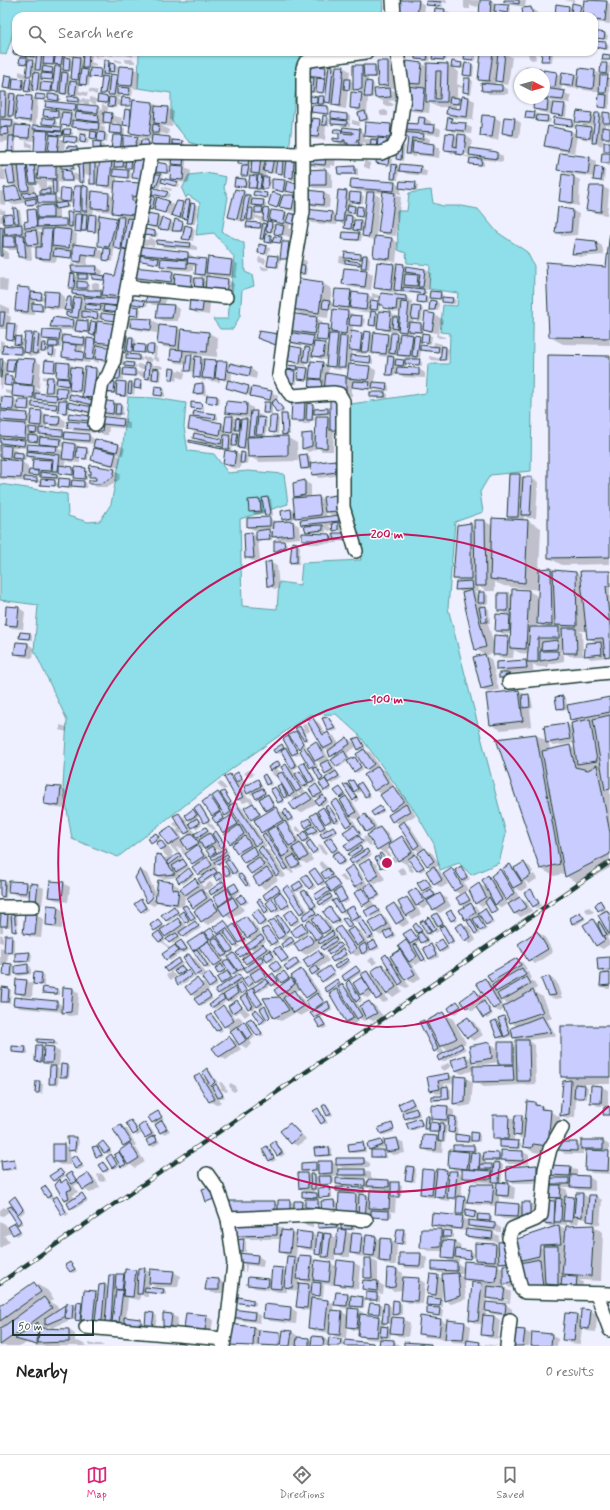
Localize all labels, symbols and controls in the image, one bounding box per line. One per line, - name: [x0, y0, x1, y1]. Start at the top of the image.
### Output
- search box: [12, 12, 598, 56]
- icon: search: [26, 23, 48, 45]
- text: Search here: [58, 24, 134, 44]
- north arrow: [514, 68, 550, 104]
- text: 200 m: [371, 527, 404, 543]
- text: 100 m: [371, 692, 404, 708]
- centre of rings: [380, 856, 394, 870]
- scale bar: [12, 1318, 94, 1337]
- text: 50 m: [18, 1320, 43, 1334]
- text: Nearby: [16, 1361, 68, 1383]
- text: 0 results: [546, 1364, 594, 1381]
- tab: Map: [86, 1464, 108, 1502]
- tab: Directions: [279, 1464, 325, 1502]
- tab: Saved: [496, 1464, 524, 1502]

